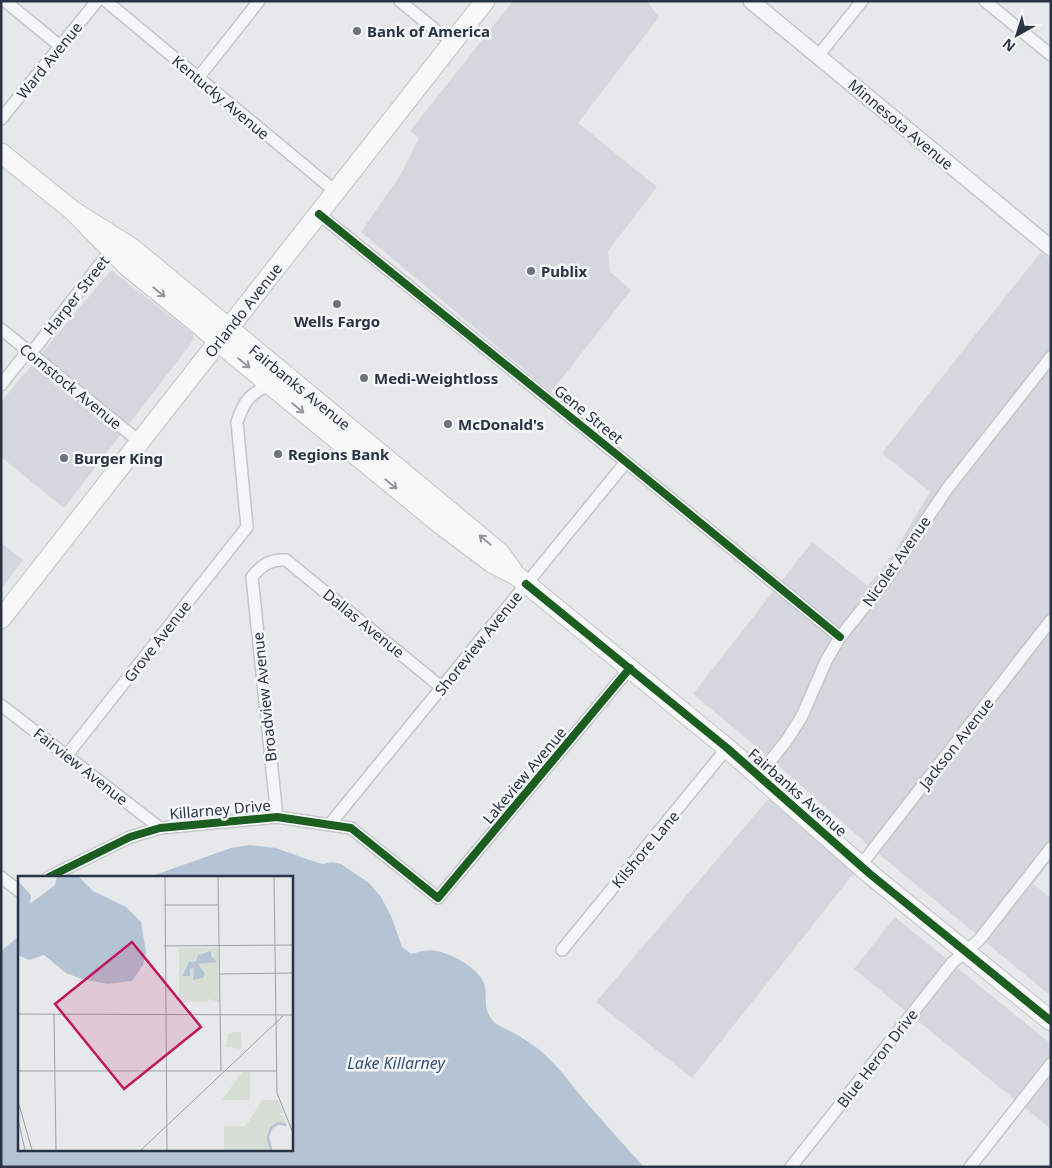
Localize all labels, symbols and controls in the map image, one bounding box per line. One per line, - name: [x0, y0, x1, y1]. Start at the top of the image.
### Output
- north arrow: [992, 10, 1042, 60]
- street label: Ward Avenue: [12, 17, 86, 103]
- place label: Bank of America: [367, 21, 490, 41]
- marker: Bank of America: [351, 25, 363, 37]
- text: N: [998, 35, 1019, 56]
- street label: Kentucky Avenue: [168, 50, 274, 144]
- street label: Minnesota Avenue: [844, 74, 958, 174]
- street label: Harper Street: [39, 251, 114, 339]
- street label: Orlando Avenue: [200, 259, 286, 361]
- place label: Publix: [541, 261, 588, 281]
- marker: Publix: [525, 265, 537, 277]
- one-way arrow: [152, 287, 165, 298]
- marker: Wells Fargo: [331, 298, 343, 310]
- place label: Wells Fargo: [294, 311, 380, 331]
- street label: Comstock Avenue: [16, 339, 126, 433]
- street label: Fairbanks Avenue: [245, 340, 355, 434]
- one-way arrow: [237, 358, 250, 369]
- place label: Medi-Weightloss: [374, 368, 498, 388]
- marker: Medi-Weightloss: [358, 372, 370, 384]
- street label: Gene Street: [550, 380, 628, 448]
- one-way arrow: [291, 402, 304, 413]
- place label: McDonald's: [458, 414, 544, 434]
- marker: McDonald's: [442, 418, 454, 430]
- place label: Regions Bank: [288, 444, 390, 464]
- place label: Burger King: [74, 448, 163, 468]
- marker: Regions Bank: [272, 448, 284, 460]
- marker: Burger King: [58, 452, 70, 464]
- one-way arrow: [384, 478, 397, 489]
- street label: Nicolet Avenue: [857, 512, 935, 610]
- one-way arrow: [479, 535, 492, 546]
- street label: Dallas Avenue: [319, 584, 409, 662]
- street label: Shoreview Avenue: [430, 587, 526, 699]
- street label: Grove Avenue: [119, 596, 195, 686]
- street label: Broadview Avenue: [247, 631, 281, 763]
- street label: Jackson Avenue: [913, 694, 998, 794]
- street label: Lakeview Avenue: [478, 722, 570, 828]
- street label: Fairview Avenue: [30, 723, 132, 809]
- street label: Fairbanks Avenue: [744, 743, 852, 841]
- street label: Killarney Drive: [169, 795, 271, 823]
- street label: Kilshore Lane: [607, 806, 683, 892]
- inset map: [18, 876, 292, 1150]
- street label: Blue Heron Drive: [832, 1005, 922, 1111]
- water label: Lake Killarney: [347, 1052, 446, 1074]

